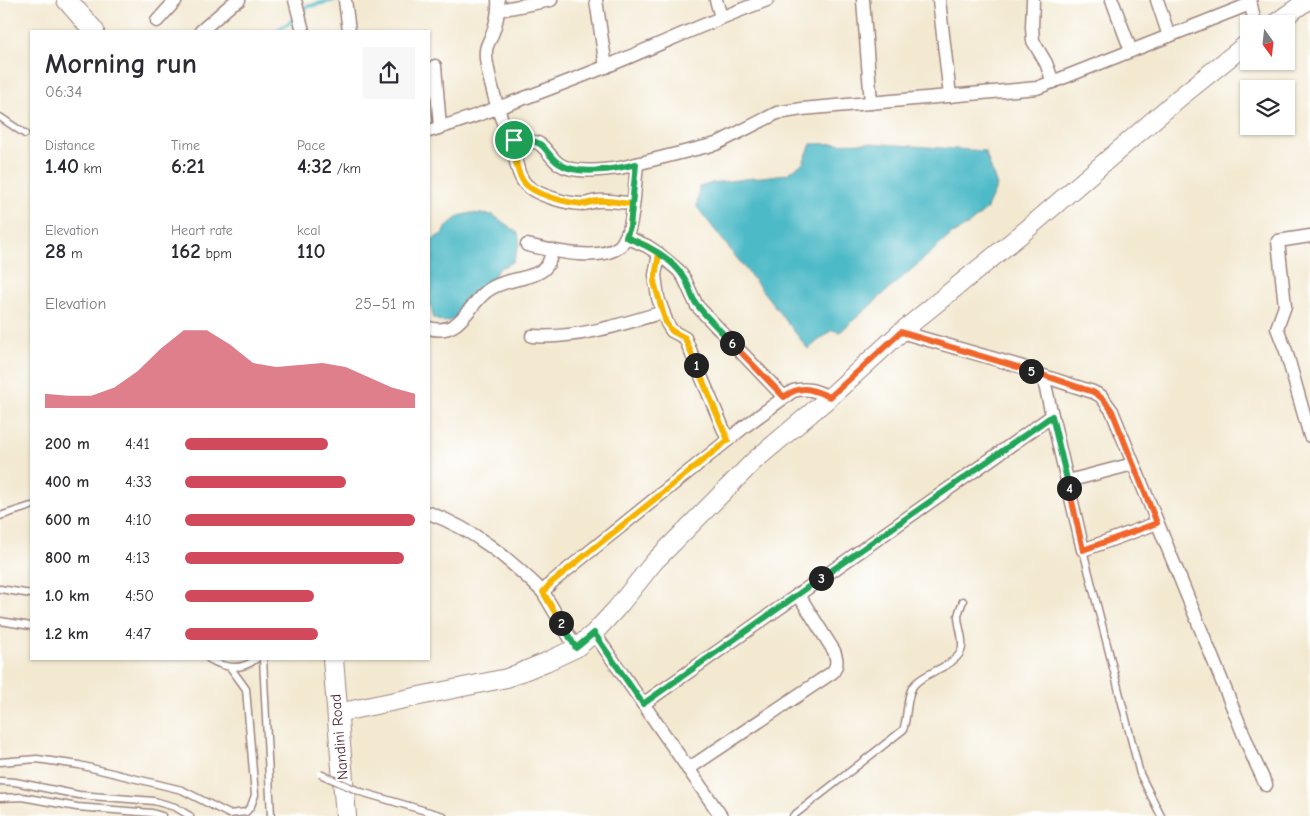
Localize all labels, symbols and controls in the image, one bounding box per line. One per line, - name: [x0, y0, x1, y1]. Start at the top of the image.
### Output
- north arrow: [1240, 15, 1295, 70]
- map controls: [1240, 15, 1295, 135]
- button: share: [363, 47, 415, 99]
- text: Morning run: [45, 48, 197, 80]
- button: layers: [1240, 80, 1295, 135]
- text: 06:34: [45, 83, 82, 101]
- pin: [493, 119, 535, 161]
- icon: arrive: [500, 126, 528, 154]
- text: Distance: [45, 137, 95, 154]
- text: Time: [171, 137, 200, 154]
- text: Pace: [297, 137, 325, 154]
- text: 1.40: [45, 154, 79, 178]
- text: 6:21: [171, 154, 205, 178]
- text: 4:32: [297, 154, 332, 178]
- text: km: [79, 160, 102, 177]
- text: /km: [332, 160, 361, 177]
- text: Elevation: [45, 222, 99, 239]
- text: Heart rate: [171, 222, 233, 239]
- text: kcal: [297, 222, 321, 239]
- text: 28: [45, 239, 66, 263]
- text: 162: [171, 239, 201, 263]
- text: 110: [297, 239, 326, 263]
- text: m: [66, 245, 82, 262]
- text: bpm: [201, 245, 232, 262]
- text: Elevation: [45, 295, 106, 313]
- text: 25–51 m: [355, 295, 415, 313]
- pin: 6: [720, 330, 744, 356]
- text: 6: [729, 335, 736, 352]
- pin: 1: [684, 352, 708, 378]
- text: 1: [694, 357, 699, 374]
- pin: 5: [1018, 358, 1044, 384]
- text: 5: [1028, 363, 1035, 380]
- text: 200 m: [45, 435, 90, 453]
- text: 4:41: [125, 435, 150, 453]
- text: 400 m: [45, 473, 89, 491]
- text: 4:33: [125, 473, 152, 491]
- pin: 4: [1056, 476, 1082, 500]
- text: 4: [1066, 480, 1073, 497]
- text: 600 m: [45, 511, 90, 529]
- text: 4:10: [125, 511, 152, 529]
- text: 800 m: [45, 549, 90, 567]
- text: 4:13: [125, 549, 150, 567]
- pin: 3: [808, 566, 834, 590]
- text: 3: [818, 570, 825, 587]
- text: 1.0 km: [45, 587, 90, 605]
- text: 4:50: [125, 587, 154, 605]
- pin: 2: [548, 610, 574, 636]
- text: 2: [558, 615, 565, 632]
- text: 1.2 km: [45, 625, 88, 643]
- text: 4:47: [125, 625, 151, 643]
- street label: Nandini Road: [326, 693, 352, 781]

